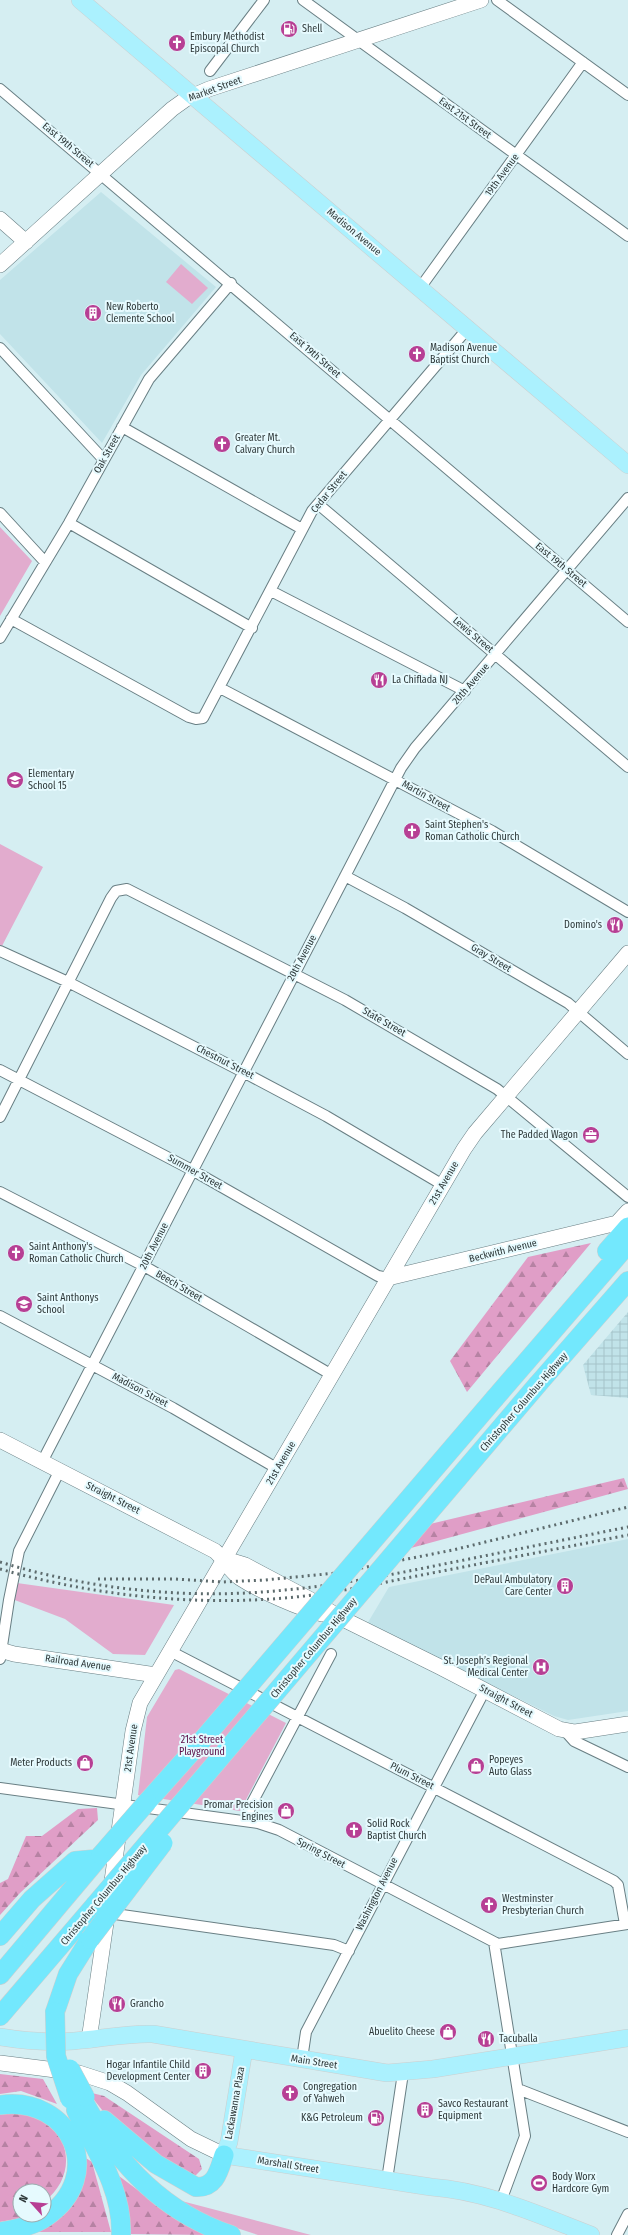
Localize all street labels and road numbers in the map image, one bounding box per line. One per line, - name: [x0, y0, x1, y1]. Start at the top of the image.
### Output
- street label: Market Street: [187, 74, 244, 104]
- street label: East 21st Street: [436, 95, 494, 141]
- street label: East 19th Street: [40, 120, 97, 170]
- street label: 19th Avenue: [483, 151, 521, 199]
- street label: Madison Avenue: [324, 206, 384, 258]
- street label: East 19th Street: [287, 330, 343, 381]
- street label: Oak Street: [91, 432, 123, 476]
- street label: Cedar Street: [308, 468, 350, 515]
- street label: East 19th Street: [533, 540, 590, 590]
- street label: Lewis Street: [450, 615, 496, 656]
- street label: 20th Avenue: [450, 661, 492, 707]
- street label: Martin Street: [400, 778, 453, 815]
- street label: 20th Avenue: [285, 933, 319, 983]
- street label: Gray Street: [469, 941, 514, 975]
- street label: State Street: [360, 1005, 408, 1040]
- street label: Chestnut Street: [194, 1042, 257, 1082]
- street label: Summer Street: [165, 1152, 225, 1192]
- street label: 21st Avenue: [427, 1159, 461, 1207]
- street label: 20th Avenue: [137, 1221, 171, 1271]
- street label: Beckwith Avenue: [468, 1237, 538, 1265]
- street label: Beech Street: [154, 1268, 205, 1305]
- street label: Christopher Columbus Highway: [478, 1350, 571, 1454]
- street label: Madison Street: [110, 1370, 171, 1410]
- street label: 21st Avenue: [264, 1439, 298, 1487]
- street label: Straight Street: [84, 1479, 143, 1517]
- street label: Christopher Columbus Highway: [268, 1595, 360, 1701]
- street label: Railroad Avenue: [44, 1652, 112, 1674]
- street label: Straight Street: [477, 1682, 536, 1720]
- street label: 21st Avenue: [122, 1723, 140, 1773]
- street label: Plum Street: [388, 1760, 437, 1792]
- street label: Spring Street: [295, 1835, 348, 1871]
- street label: Christopher Columbus Highway: [58, 1842, 150, 1948]
- street label: Washington Avenue: [353, 1856, 401, 1932]
- street label: Main Street: [290, 2052, 339, 2072]
- street label: Lackawanna Plaza: [223, 2066, 247, 2140]
- street label: Marshall Street: [256, 2154, 320, 2176]

